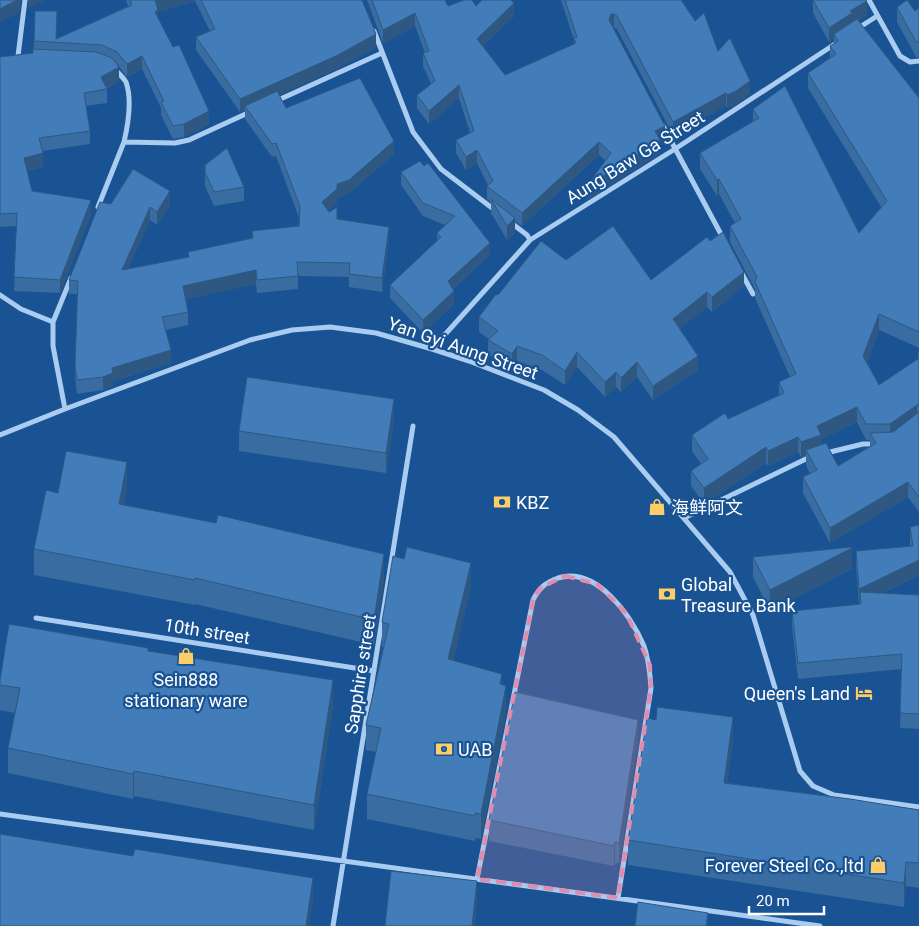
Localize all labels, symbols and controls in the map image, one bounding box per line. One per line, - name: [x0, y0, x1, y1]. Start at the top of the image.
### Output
- street label: Aung Baw Ga Street: [562, 106, 708, 208]
- street label: Yan Gyi Aung Street: [385, 312, 541, 384]
- bank icon: KBZ: [492, 492, 512, 512]
- place label: KBZ: [516, 492, 550, 513]
- shop icon: 海鲜阿文: [647, 497, 667, 517]
- place label: 海鲜阿文: [671, 497, 743, 518]
- place label: Global Treasure Bank: [681, 574, 796, 616]
- bank icon: Global Treasure Bank: [657, 584, 677, 604]
- street label: Sapphire street: [340, 612, 380, 735]
- street label: 10th street: [163, 614, 252, 648]
- shop icon: Sein888 stationary ware: [176, 646, 196, 666]
- place label: Sein888 stationary ware: [124, 669, 248, 711]
- place label: Queen's Land: [744, 683, 850, 704]
- hotel icon: Queen's Land: [854, 683, 874, 703]
- bank icon: UAB: [434, 739, 454, 759]
- place label: UAB: [458, 739, 492, 760]
- place label: Forever Steel Co.,ltd: [705, 855, 864, 876]
- shop icon: Forever Steel Co.,ltd: [868, 855, 888, 875]
- scale bar: [749, 884, 824, 916]
- text: 20 m: [756, 892, 790, 910]

